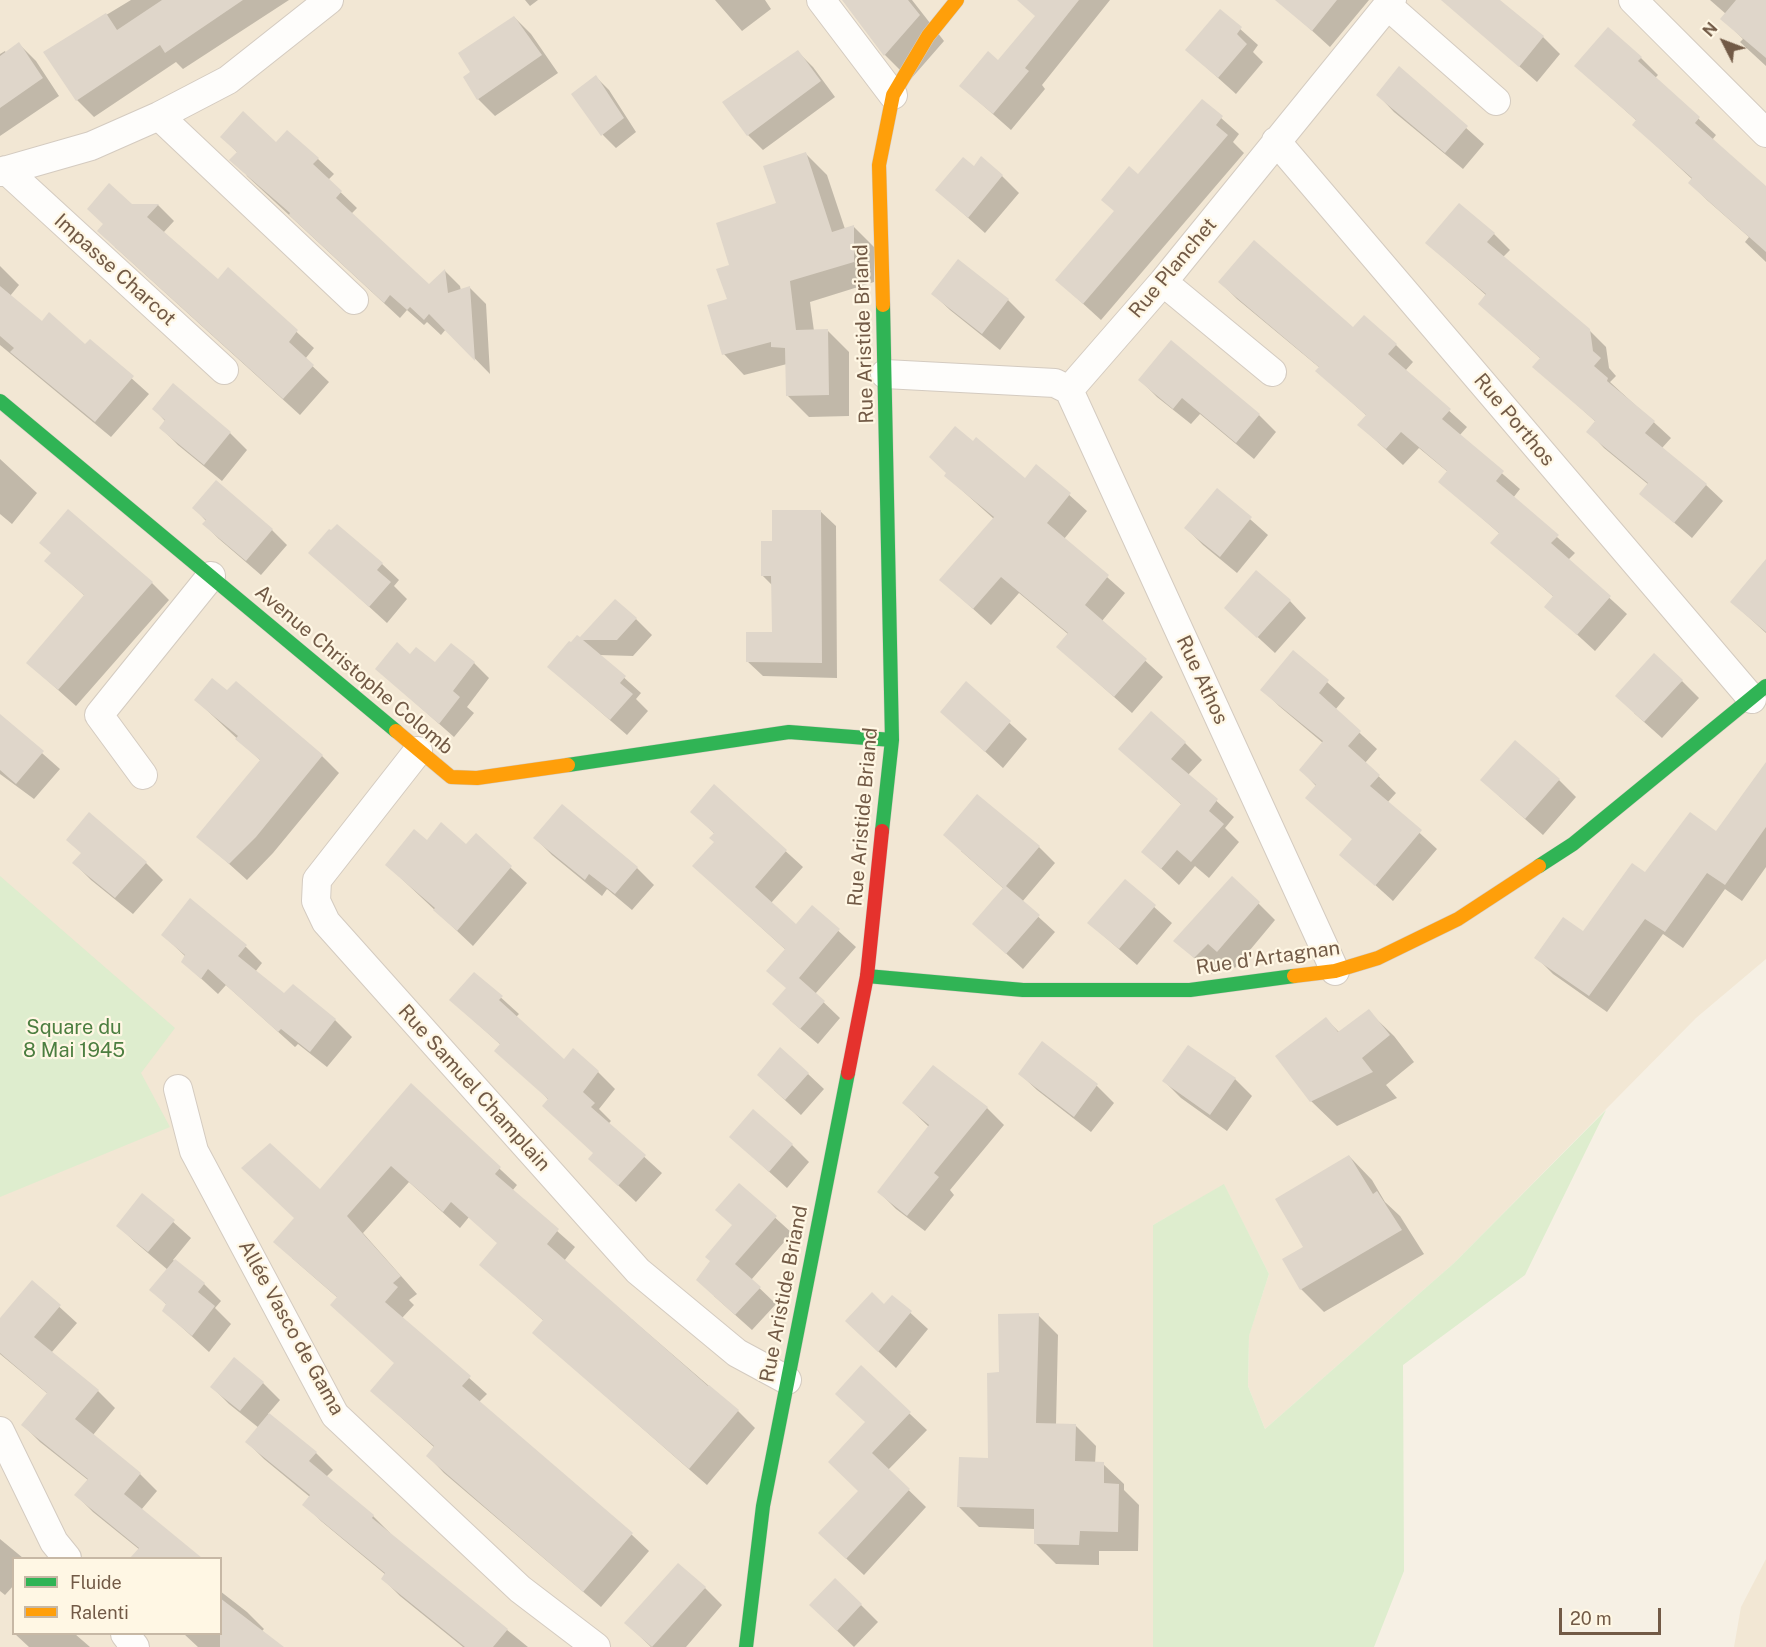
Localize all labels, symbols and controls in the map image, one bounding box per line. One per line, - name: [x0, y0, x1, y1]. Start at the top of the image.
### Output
- north arrow: [1694, 12, 1754, 72]
- text: N: [1699, 19, 1721, 41]
- street label: Impasse Charcot: [49, 209, 181, 331]
- street label: Rue Planchet: [1124, 213, 1222, 323]
- street label: Rue Aristide Briand: [849, 244, 879, 424]
- street label: Rue Porthos: [1468, 369, 1560, 471]
- street label: Avenue Christophe Colomb: [250, 580, 458, 760]
- street label: Rue Athos: [1171, 632, 1233, 728]
- street label: Rue Aristide Briand: [843, 727, 883, 907]
- street label: Rue d'Artagnan: [1195, 936, 1341, 980]
- street label: Rue Samuel Champlain: [393, 1000, 555, 1176]
- park label: Square du 8 Mai 1945: [23, 1016, 125, 1063]
- street label: Rue Aristide Briand: [755, 1204, 813, 1384]
- street label: Allée Vasco de Gama: [233, 1237, 349, 1419]
- legend: [12, 1557, 222, 1635]
- text: Fluide: [70, 1572, 122, 1593]
- scale bar: [1562, 1596, 1664, 1634]
- text: Ralenti: [70, 1602, 129, 1623]
- text: 20 m: [1570, 1608, 1612, 1629]

